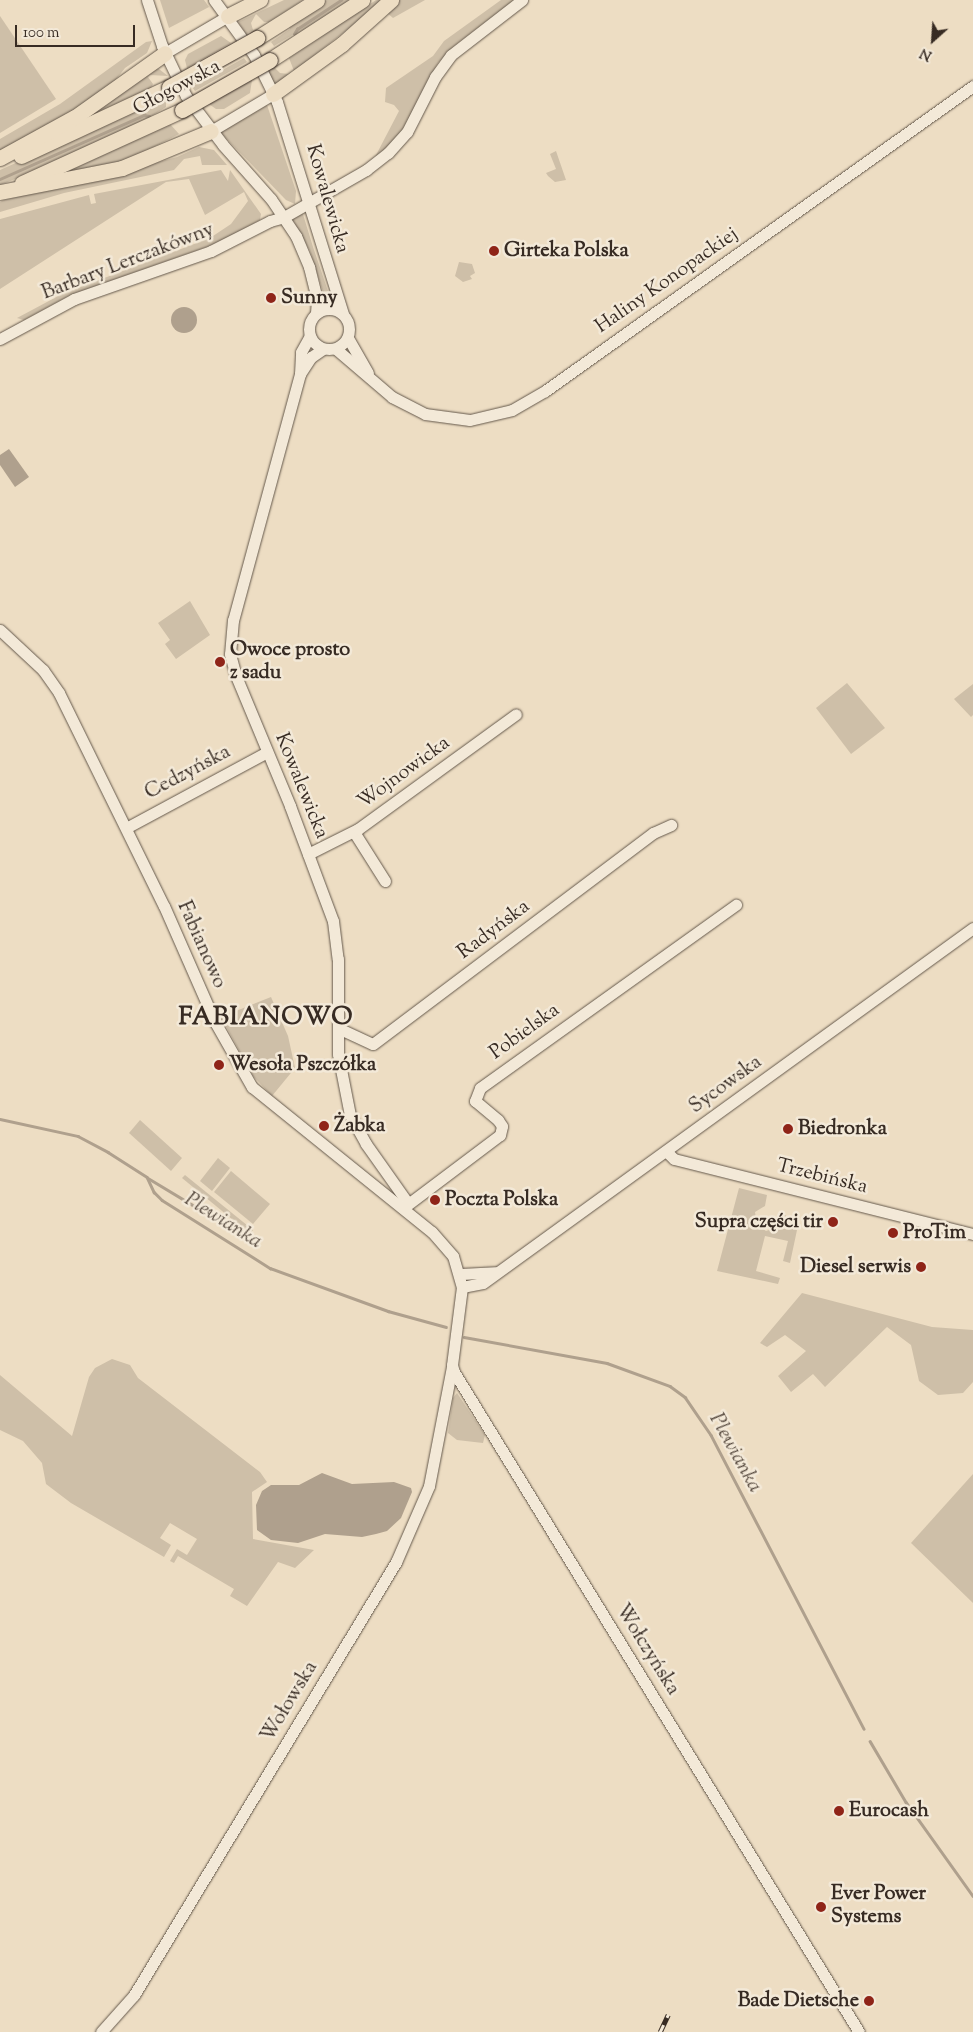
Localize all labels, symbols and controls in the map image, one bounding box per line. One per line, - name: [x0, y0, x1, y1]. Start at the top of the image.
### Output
- scale bar: [18, 15, 138, 47]
- north arrow: [908, 15, 958, 65]
- text: 100 m: [23, 23, 59, 44]
- text: N: [917, 42, 936, 65]
- street label: Głogowska: [129, 55, 225, 121]
- street label: Kowalewicka: [300, 142, 354, 256]
- street label: Barbary Lerczakówny: [39, 218, 217, 306]
- street label: Haliny Konopackiej: [591, 223, 743, 339]
- place label: Girteka Polska: [504, 239, 629, 263]
- marker: Girteka Polska: [488, 245, 500, 257]
- place label: Sunny: [281, 286, 337, 310]
- marker: Sunny: [265, 292, 277, 304]
- place label: Owoce prosto z sadu: [230, 638, 350, 685]
- marker: Owoce prosto z sadu: [214, 656, 226, 668]
- street label: Kowalewicka: [269, 730, 333, 842]
- street label: Wojnowicka: [353, 731, 455, 815]
- street label: Cedzyńska: [141, 740, 235, 806]
- street label: Radyńska: [453, 895, 535, 965]
- street label: Fabianowo: [171, 898, 231, 992]
- street label: Pobielska: [485, 999, 565, 1065]
- district label: FABIANOWO: [177, 1003, 355, 1033]
- street label: Sycowska: [685, 1051, 767, 1119]
- place label: Wesoła Pszczółka: [229, 1053, 376, 1077]
- marker: Wesoła Pszczółka: [213, 1059, 225, 1071]
- place label: Żabka: [334, 1114, 385, 1138]
- place label: Biedronka: [798, 1117, 887, 1141]
- marker: Żabka: [318, 1120, 330, 1132]
- marker: Biedronka: [782, 1123, 794, 1135]
- street label: Trzebińska: [774, 1154, 870, 1200]
- water label: Plewianka: [179, 1187, 267, 1255]
- place label: Poczta Polska: [445, 1188, 558, 1212]
- marker: Poczta Polska: [429, 1194, 441, 1206]
- place label: Supra części tir: [695, 1210, 823, 1234]
- marker: Supra części tir: [827, 1216, 839, 1228]
- place label: ProTim: [903, 1221, 966, 1245]
- marker: ProTim: [887, 1227, 899, 1239]
- place label: Diesel serwis: [800, 1255, 911, 1279]
- marker: Diesel serwis: [915, 1261, 927, 1273]
- water label: Plewianka: [703, 1409, 767, 1497]
- street label: Wołczyńska: [610, 1600, 684, 1700]
- street label: Wołowska: [257, 1657, 323, 1747]
- place label: Eurocash: [849, 1799, 929, 1823]
- marker: Eurocash: [833, 1805, 845, 1817]
- place label: Ever Power Systems: [831, 1883, 926, 1930]
- marker: Ever Power Systems: [815, 1901, 827, 1913]
- place label: Bade Dietsche: [738, 1989, 859, 2013]
- marker: Bade Dietsche: [863, 1995, 875, 2007]

